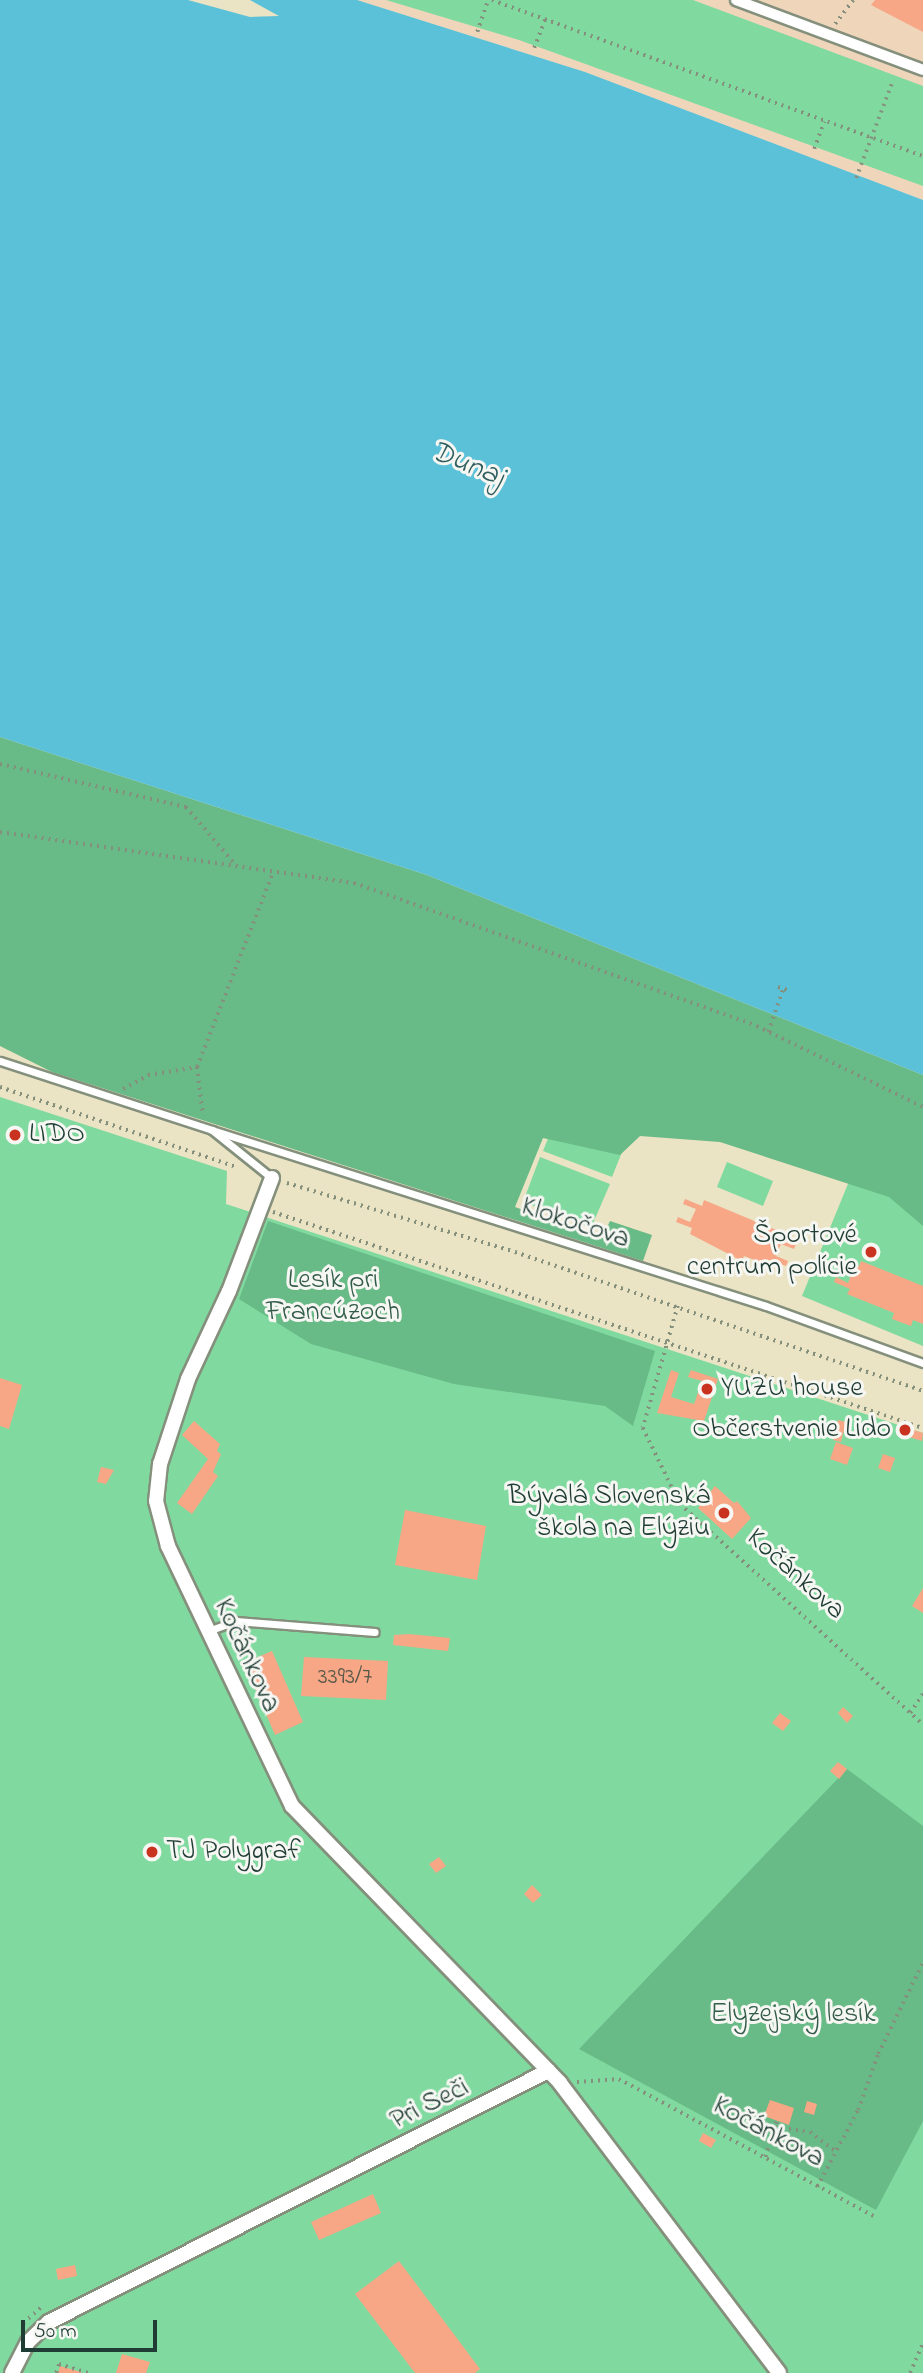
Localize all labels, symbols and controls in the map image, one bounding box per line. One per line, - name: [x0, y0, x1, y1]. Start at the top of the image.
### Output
- water label: Dunaj: [425, 434, 509, 496]
- place label: LIDO: [29, 1118, 85, 1152]
- marker: LIDO: [7, 1127, 23, 1143]
- street label: Klokočova: [517, 1191, 633, 1257]
- place label: Športové centrum polície: [687, 1219, 857, 1285]
- marker: Športové centrum polície: [863, 1244, 879, 1260]
- park label: Lesík pri Francúzoch: [266, 1264, 400, 1330]
- place label: YUZU house: [721, 1372, 863, 1406]
- marker: YUZU house: [699, 1381, 715, 1397]
- place label: Občerstvenie Lido: [692, 1413, 891, 1447]
- marker: Občerstvenie Lido: [897, 1422, 913, 1438]
- place label: Bývalá Slovenská škola na Elýziu: [508, 1480, 710, 1546]
- marker: Bývalá Slovenská škola na Elýziu: [716, 1505, 732, 1521]
- street label: Kočánkova: [739, 1522, 851, 1628]
- street label: Kočánkova: [205, 1594, 287, 1718]
- house number: 3393/7: [318, 1664, 372, 1692]
- place label: TJ Polygraf: [166, 1835, 301, 1869]
- marker: TJ Polygraf: [144, 1844, 160, 1860]
- park label: Elyzejský lesík: [710, 1998, 876, 2032]
- street label: Pri Seči: [385, 2072, 475, 2138]
- street label: Kočánkova: [707, 2090, 829, 2176]
- scale bar: [24, 2306, 161, 2350]
- text: 50 m: [34, 2317, 77, 2347]

